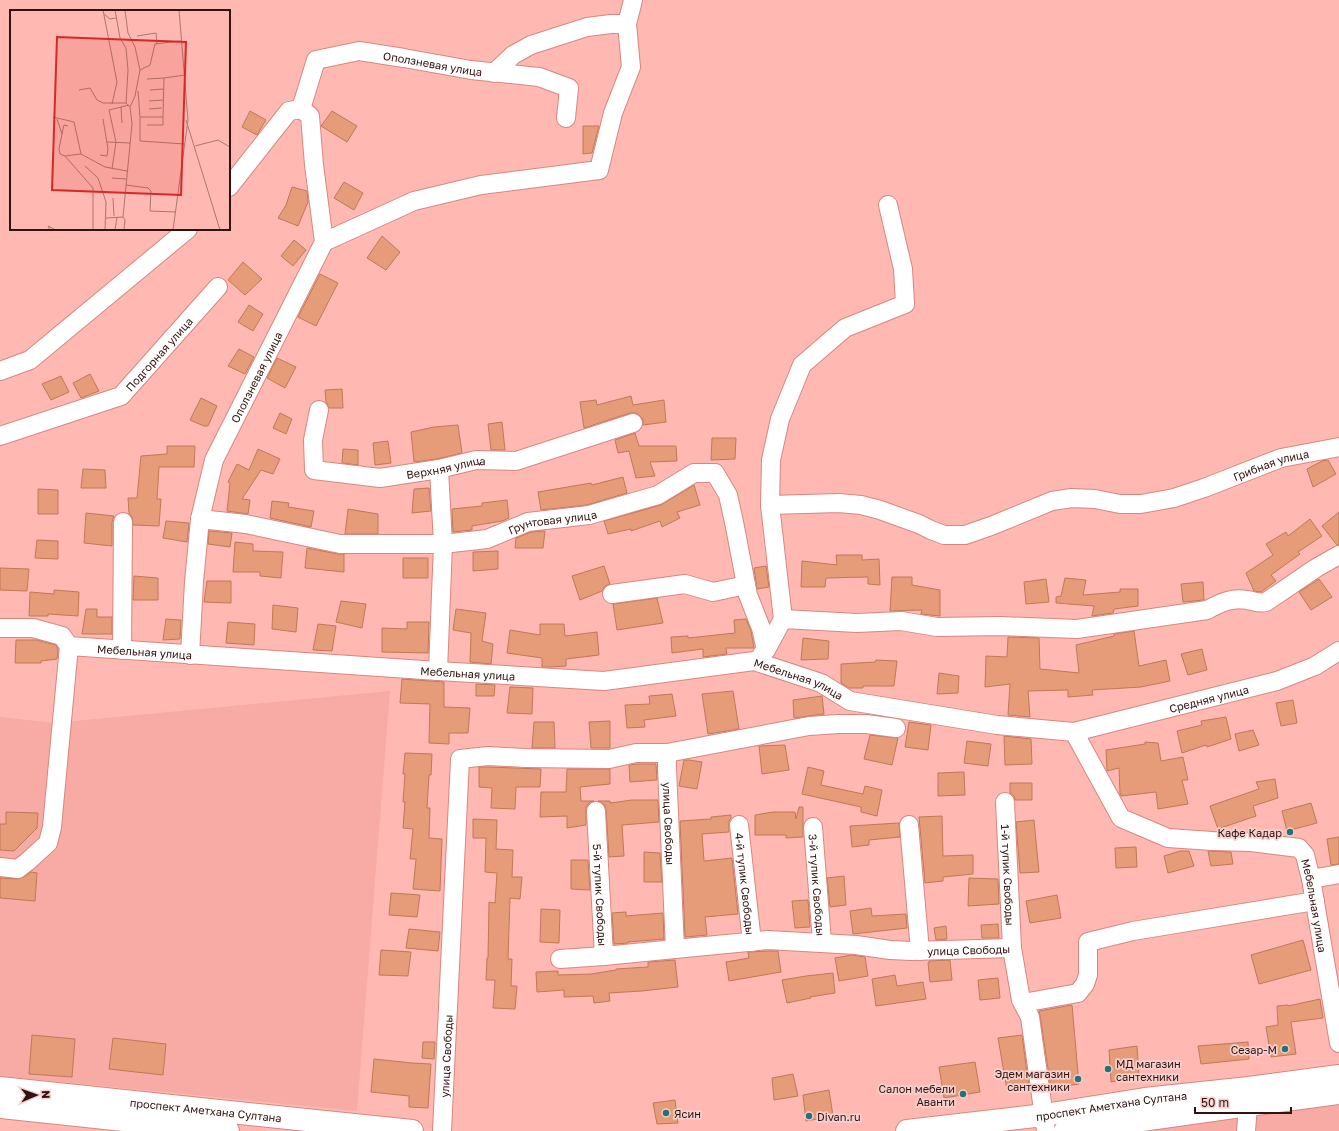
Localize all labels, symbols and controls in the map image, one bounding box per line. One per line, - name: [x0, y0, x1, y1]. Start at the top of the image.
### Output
- inset map: [10, 10, 230, 230]
- street label: Оползневая улица: [382, 48, 483, 78]
- street label: Подгорная улица: [123, 314, 195, 393]
- street label: Оползневая улица: [227, 329, 284, 425]
- street label: Грибная улица: [1231, 446, 1310, 483]
- street label: Верхняя улица: [405, 453, 486, 480]
- street label: Грунтовая улица: [506, 507, 598, 536]
- street label: Мебельная улица: [97, 641, 192, 661]
- street label: Мебельная улица: [753, 655, 846, 702]
- street label: Мебельная улица: [420, 663, 516, 682]
- street label: Средняя улица: [1168, 682, 1250, 714]
- street label: улица Свободы: [661, 782, 678, 865]
- street label: 1-й тупик Свободы: [1000, 824, 1017, 926]
- place label: Кафе Кадар: [1217, 826, 1282, 839]
- marker: Кафе Кадар: [1285, 827, 1295, 837]
- street label: 4-й тупик Свободы: [733, 832, 758, 935]
- street label: 3-й тупик Свободы: [807, 833, 828, 936]
- street label: 5-й тупик Свободы: [591, 843, 610, 946]
- street label: Мебельная улица: [1300, 857, 1330, 953]
- street label: улица Свободы: [927, 942, 1010, 957]
- street label: улица Свободы: [437, 1014, 454, 1098]
- place label: Сезар-М: [1231, 1043, 1277, 1056]
- marker: Сезар-М: [1280, 1044, 1290, 1054]
- place label: МД магазин сантехники: [1116, 1057, 1181, 1083]
- marker: МД магазин сантехники: [1103, 1064, 1113, 1074]
- place label: Эдем магазин сантехники: [995, 1067, 1070, 1093]
- marker: Эдем магазин сантехники: [1073, 1074, 1083, 1084]
- north arrow: [16, 1075, 56, 1115]
- place label: Салон мебели Аванти: [879, 1082, 955, 1108]
- street label: проспект Аметхана Султана: [1035, 1088, 1188, 1122]
- marker: Салон мебели Аванти: [958, 1089, 968, 1099]
- scale bar: [1195, 1089, 1291, 1115]
- text: N: [40, 1090, 53, 1099]
- street label: проспект Аметхана Султана: [129, 1095, 282, 1124]
- text: 50 m: [1201, 1095, 1229, 1110]
- place label: Ясин: [674, 1107, 701, 1120]
- marker: Ясин: [661, 1108, 671, 1118]
- place label: Divan.ru: [817, 1110, 861, 1123]
- marker: Divan.ru: [804, 1111, 814, 1121]

